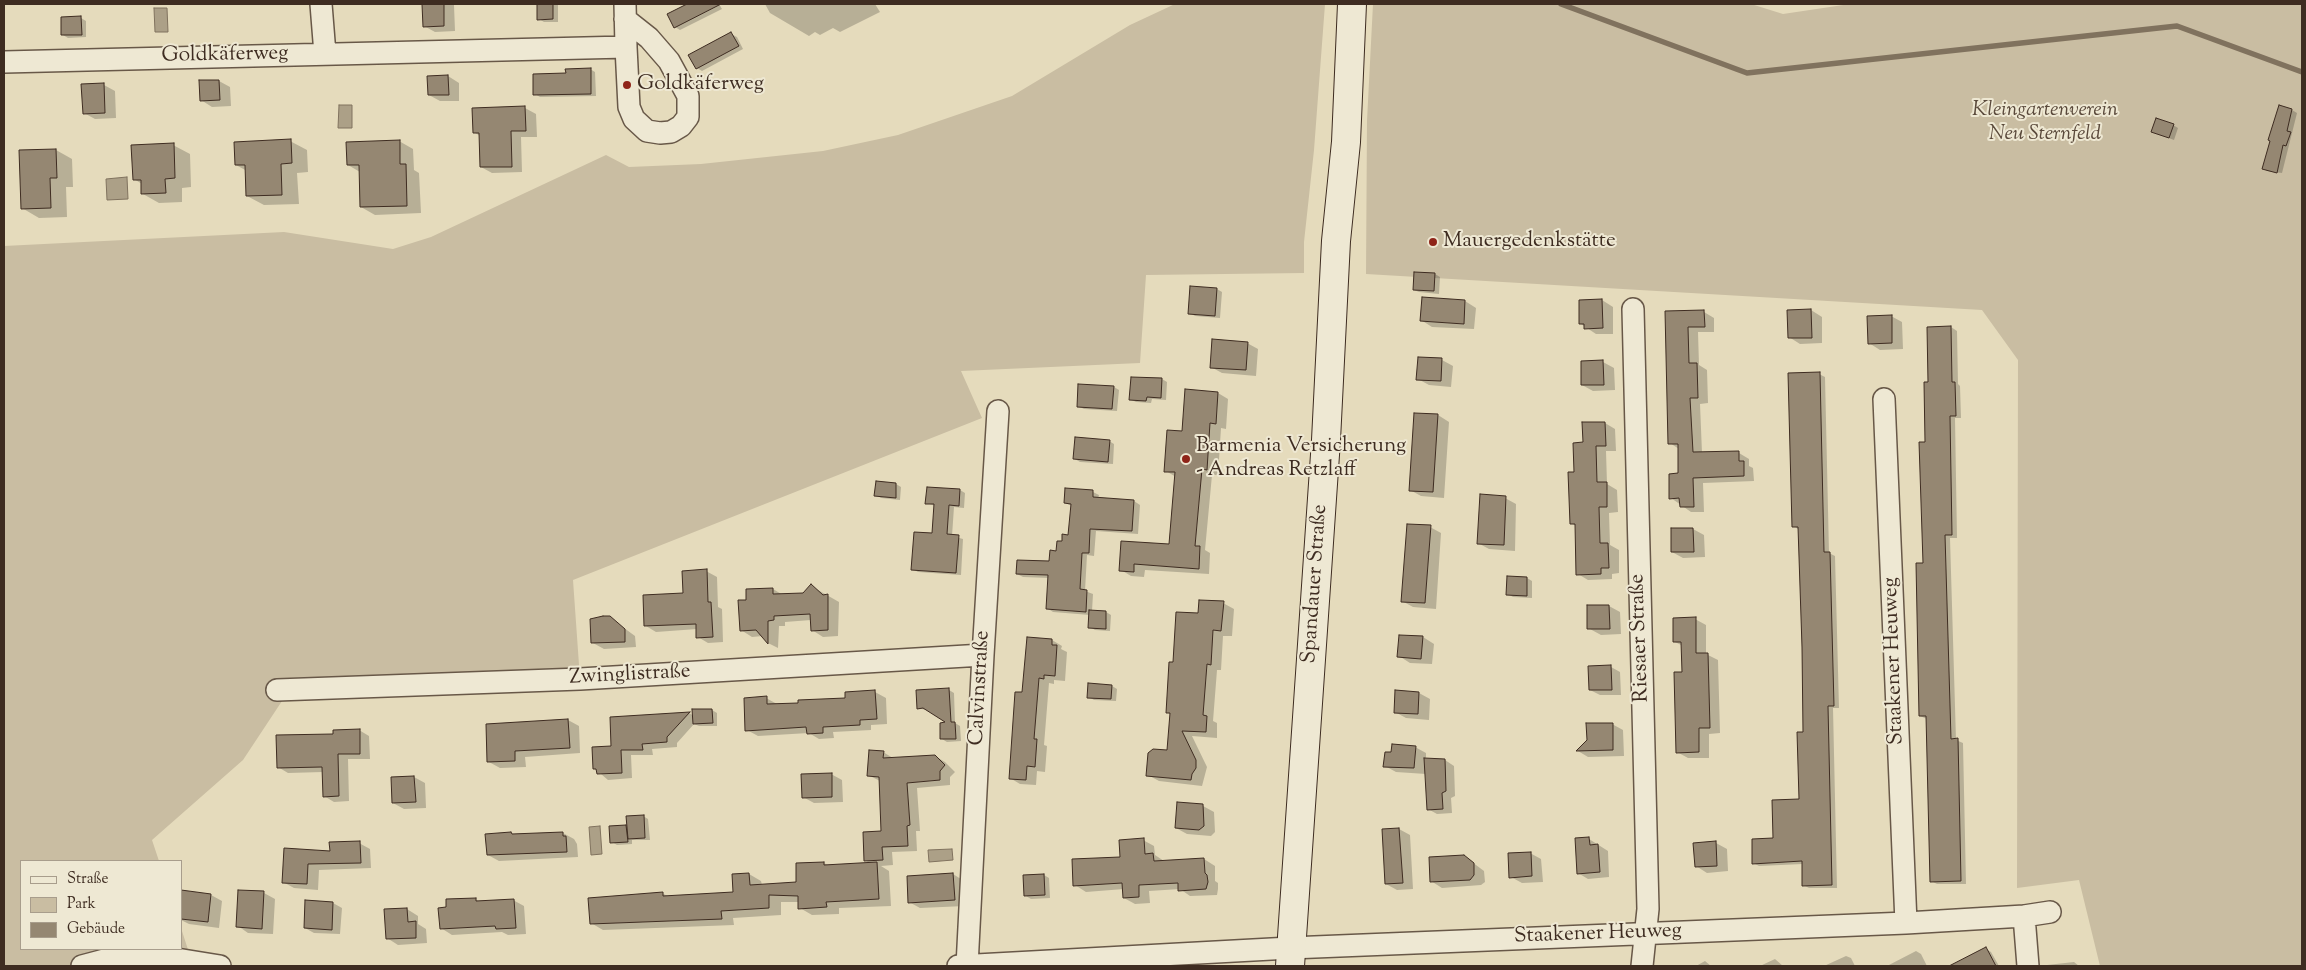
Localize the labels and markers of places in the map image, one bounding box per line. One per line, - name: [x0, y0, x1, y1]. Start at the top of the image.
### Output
- place label: Goldkäferweg: [637, 72, 764, 98]
- marker: Goldkäferweg: [621, 79, 633, 91]
- place label: Mauergedenkstätte: [1443, 229, 1616, 255]
- marker: Mauergedenkstätte: [1427, 236, 1439, 248]
- place label: Barmenia Versicherung - Andreas Retzlaff: [1196, 434, 1406, 484]
- marker: Barmenia Versicherung - Andreas Retzlaff: [1180, 453, 1192, 465]

